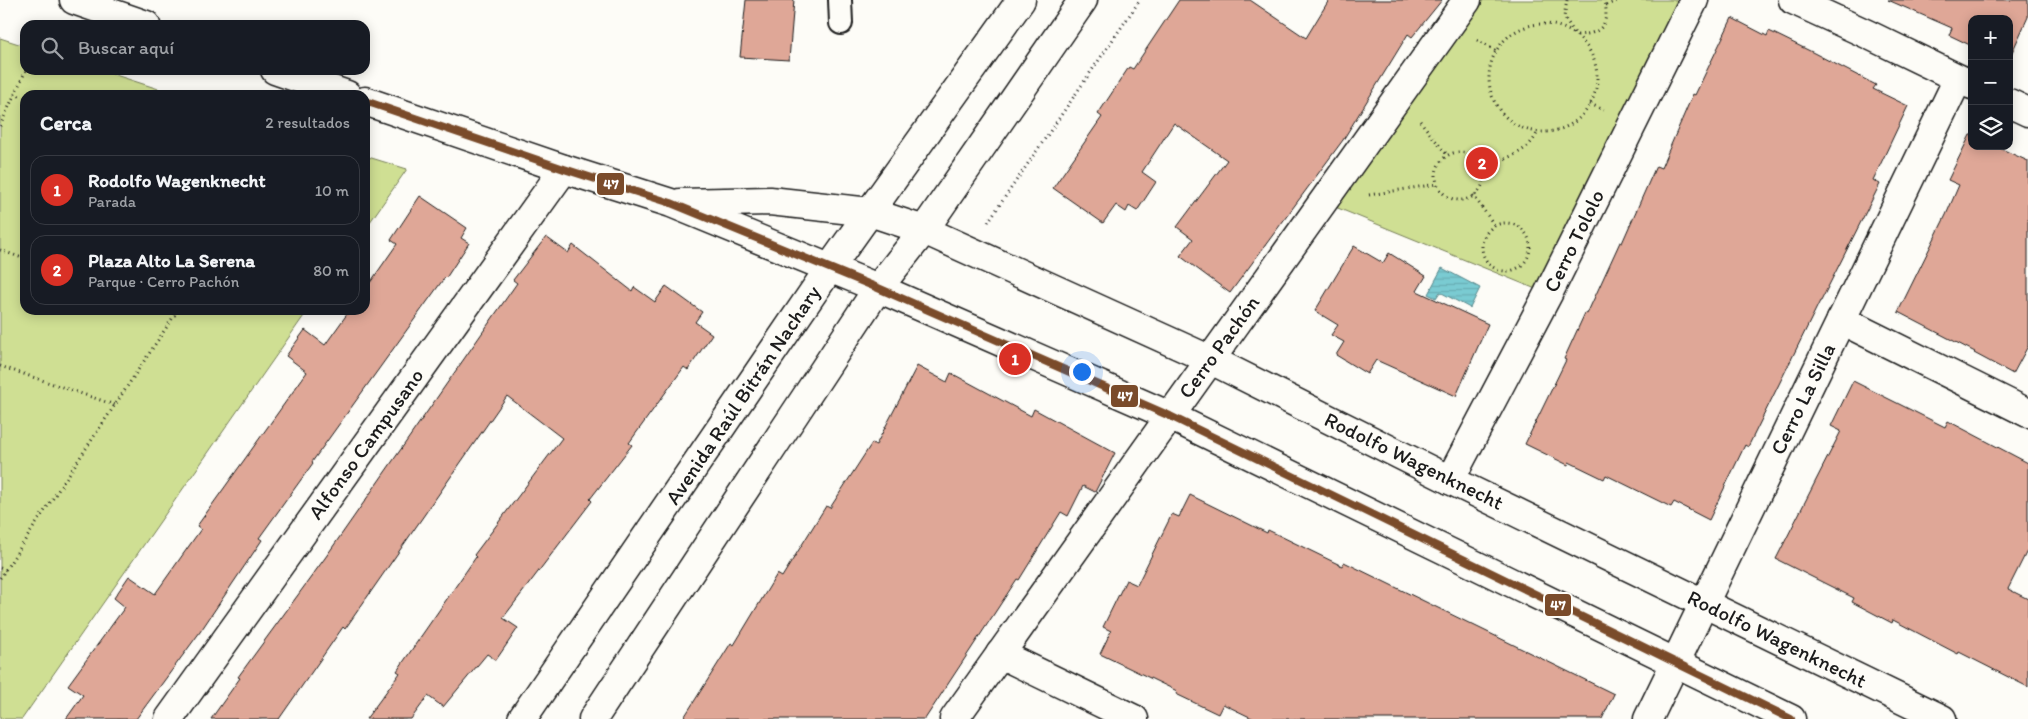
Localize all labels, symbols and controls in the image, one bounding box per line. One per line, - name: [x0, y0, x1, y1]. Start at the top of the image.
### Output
- map controls: [1968, 15, 2013, 150]
- button: +: [1968, 15, 2013, 60]
- search box: [20, 20, 370, 75]
- icon: search: [38, 34, 66, 62]
- text: Buscar aquí: [78, 36, 174, 59]
- button: −: [1968, 60, 2013, 105]
- button: layers: [1968, 105, 2013, 150]
- text: Cerca: [40, 110, 92, 135]
- text: 2 resultados: [265, 113, 350, 132]
- pin: 2: [1466, 144, 1498, 182]
- text: Rodolfo Wagenknecht: [88, 169, 266, 192]
- line badge: 47: [596, 172, 625, 196]
- text: 47: [603, 176, 619, 193]
- text: 1: [53, 181, 61, 200]
- text: 10 m: [315, 181, 349, 200]
- street label: Cerro Tololo: [1538, 185, 1609, 296]
- text: Parada: [88, 192, 136, 211]
- text: Plaza Alto La Serena: [88, 249, 255, 272]
- text: 2: [53, 261, 61, 280]
- text: 80 m: [313, 261, 349, 280]
- text: Parque · Cerro Pachón: [88, 272, 239, 291]
- street label: Avenida Raúl Bitrán Nachary: [660, 280, 825, 509]
- street label: Cerro Pachón: [1173, 290, 1264, 403]
- street label: Cerro La Silla: [1765, 339, 1840, 459]
- pin: 1: [999, 340, 1031, 378]
- your location: [1069, 359, 1095, 385]
- street label: Alfonso Campusano: [303, 363, 429, 524]
- line badge: 47: [1110, 384, 1139, 408]
- text: 47: [1117, 388, 1133, 405]
- street label: Rodolfo Wagenknecht: [1320, 406, 1508, 515]
- street label: Rodolfo Wagenknecht: [1683, 584, 1871, 693]
- line badge: 47: [1544, 593, 1572, 617]
- text: 47: [1550, 597, 1566, 614]

